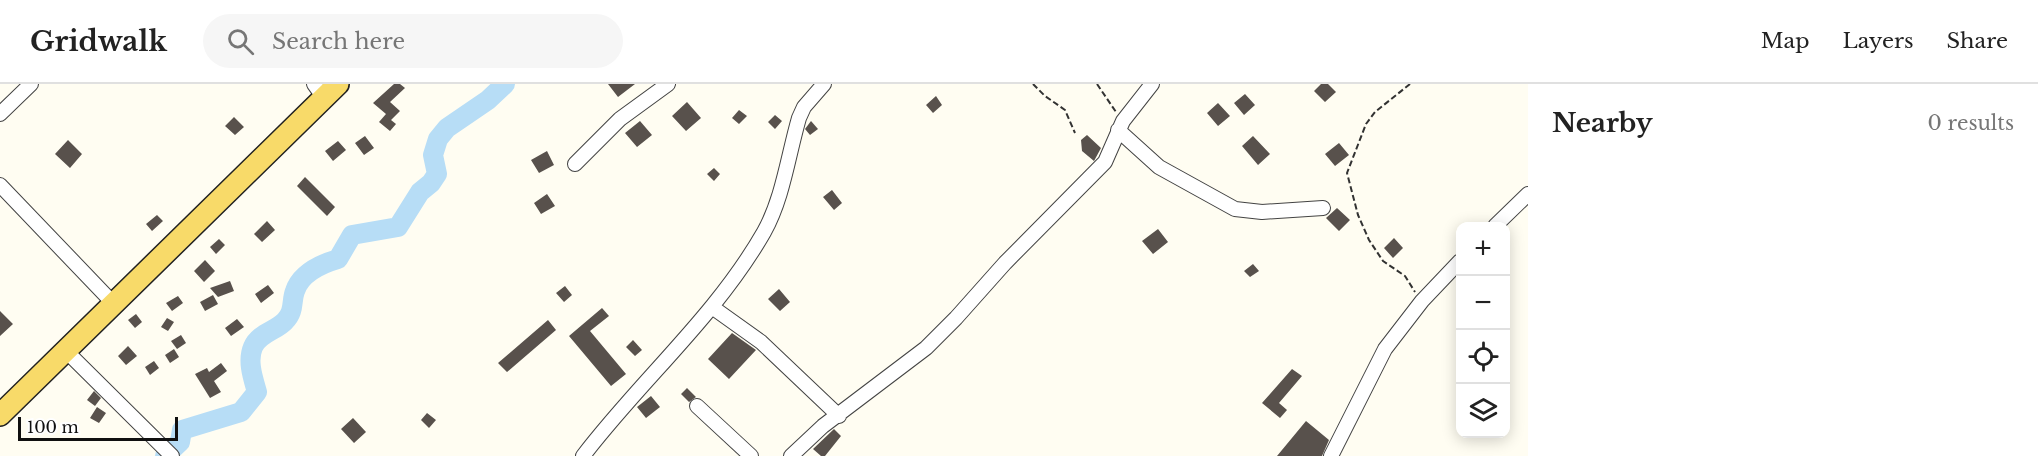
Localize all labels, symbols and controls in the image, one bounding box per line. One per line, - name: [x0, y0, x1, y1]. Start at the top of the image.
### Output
- search box: [203, 14, 623, 68]
- text: Gridwalk: [30, 24, 167, 59]
- icon: search: [224, 25, 257, 58]
- text: Search here: [272, 28, 405, 55]
- text: Map: [1761, 28, 1810, 54]
- text: Layers: [1843, 28, 1914, 54]
- text: Share: [1947, 28, 2008, 54]
- text: Nearby: [1552, 107, 1653, 139]
- text: 0 results: [1928, 111, 2014, 135]
- map controls: [1456, 222, 1510, 438]
- button: +: [1456, 222, 1510, 276]
- button: −: [1456, 276, 1510, 330]
- button: locate: [1456, 330, 1510, 384]
- button: layers: [1456, 384, 1510, 438]
- scale bar: [18, 414, 178, 442]
- text: 100 m: [27, 417, 79, 437]

